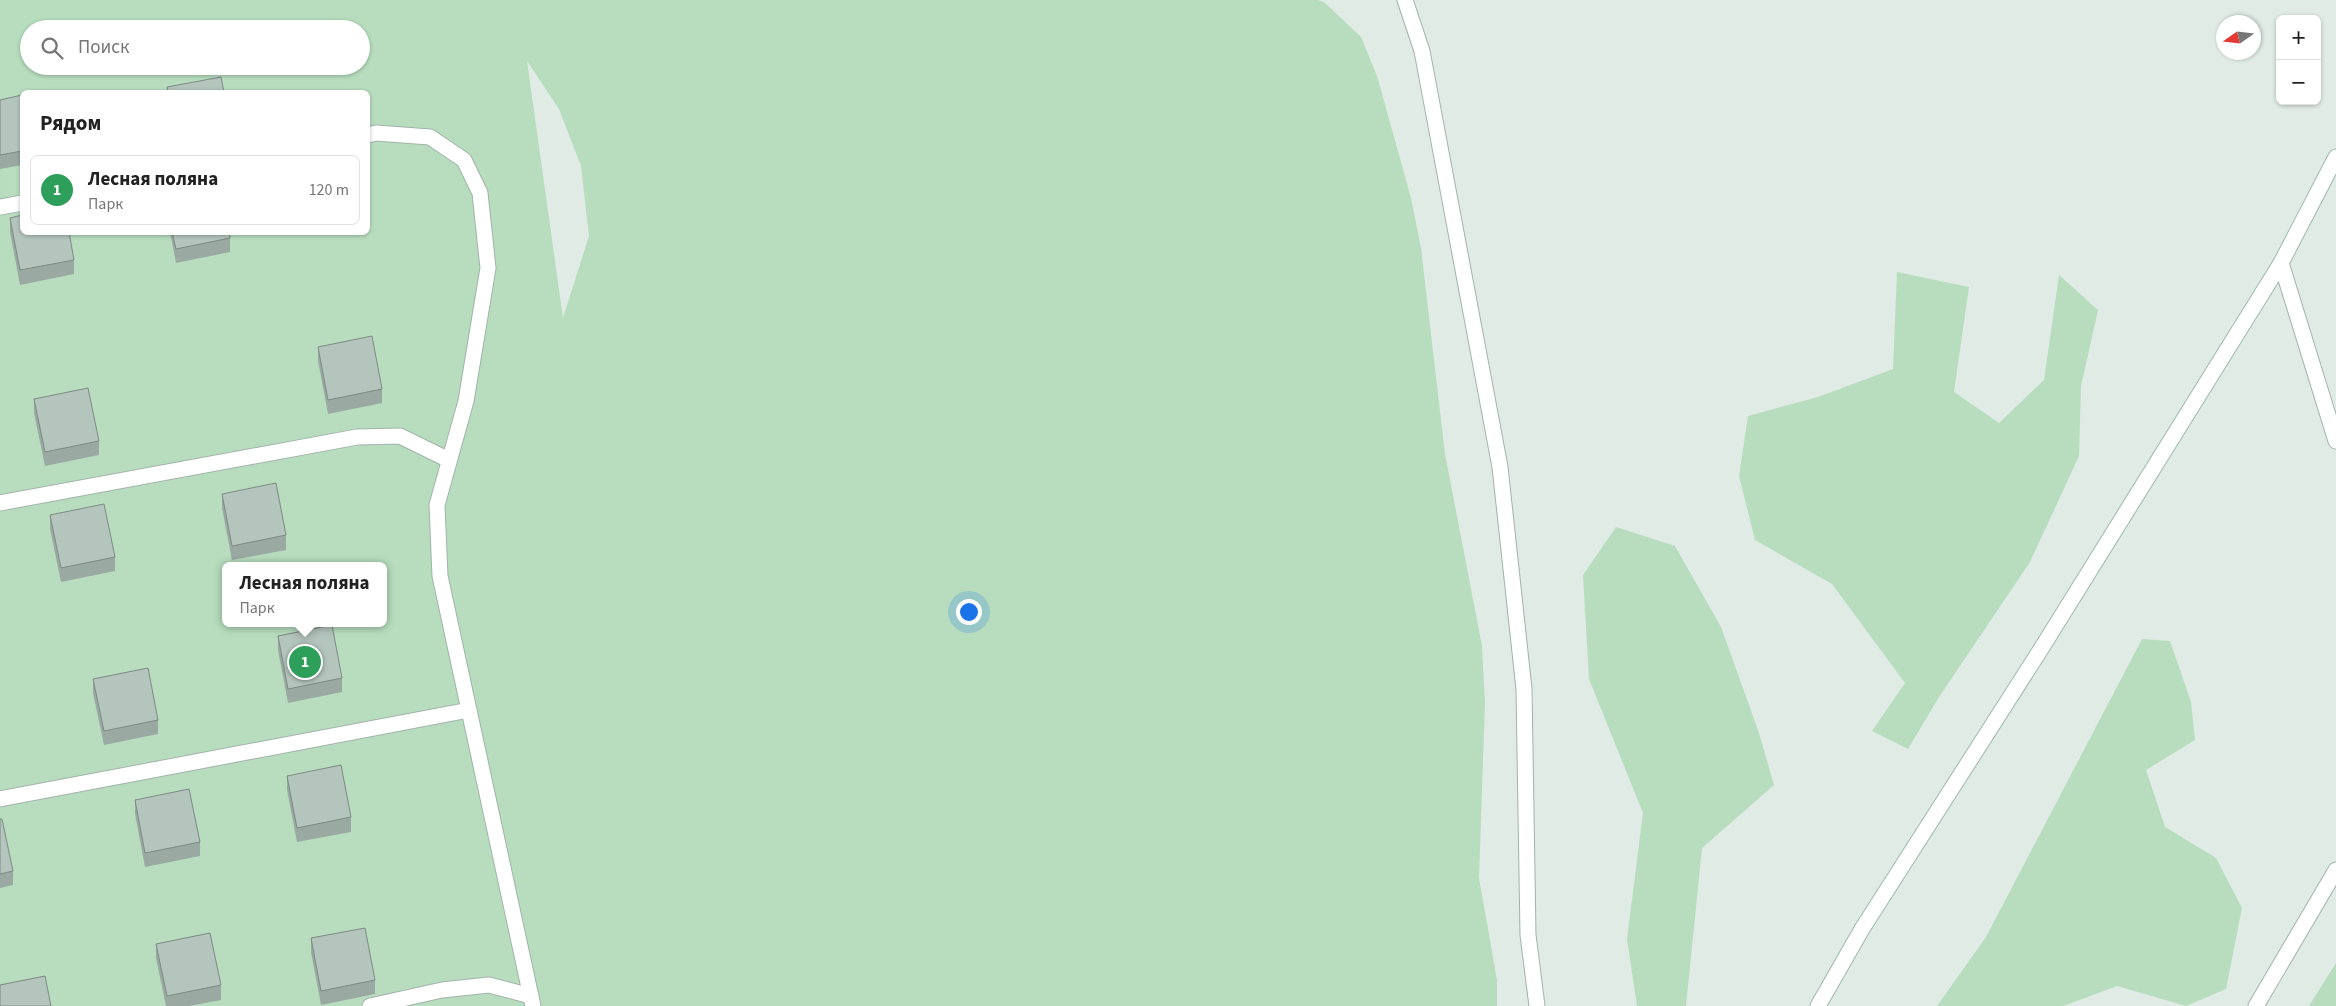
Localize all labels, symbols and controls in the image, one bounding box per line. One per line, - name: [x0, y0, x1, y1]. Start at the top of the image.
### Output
- north arrow: [2216, 15, 2261, 60]
- map controls: [2276, 15, 2321, 105]
- button: +: [2276, 15, 2321, 60]
- search box: [20, 20, 370, 75]
- icon: search: [38, 34, 66, 62]
- text: Поиск: [78, 34, 129, 61]
- button: −: [2276, 60, 2321, 105]
- text: Рядом: [40, 108, 101, 138]
- text: Лесная поляна: [88, 166, 218, 193]
- text: 1: [53, 179, 61, 201]
- text: 120 m: [309, 179, 349, 201]
- text: Парк: [88, 193, 123, 215]
- popup: [222, 562, 387, 627]
- text: Лесная поляна: [239, 570, 370, 597]
- text: Парк: [239, 597, 275, 619]
- your location: [956, 599, 982, 625]
- pin: 1: [289, 643, 321, 681]

